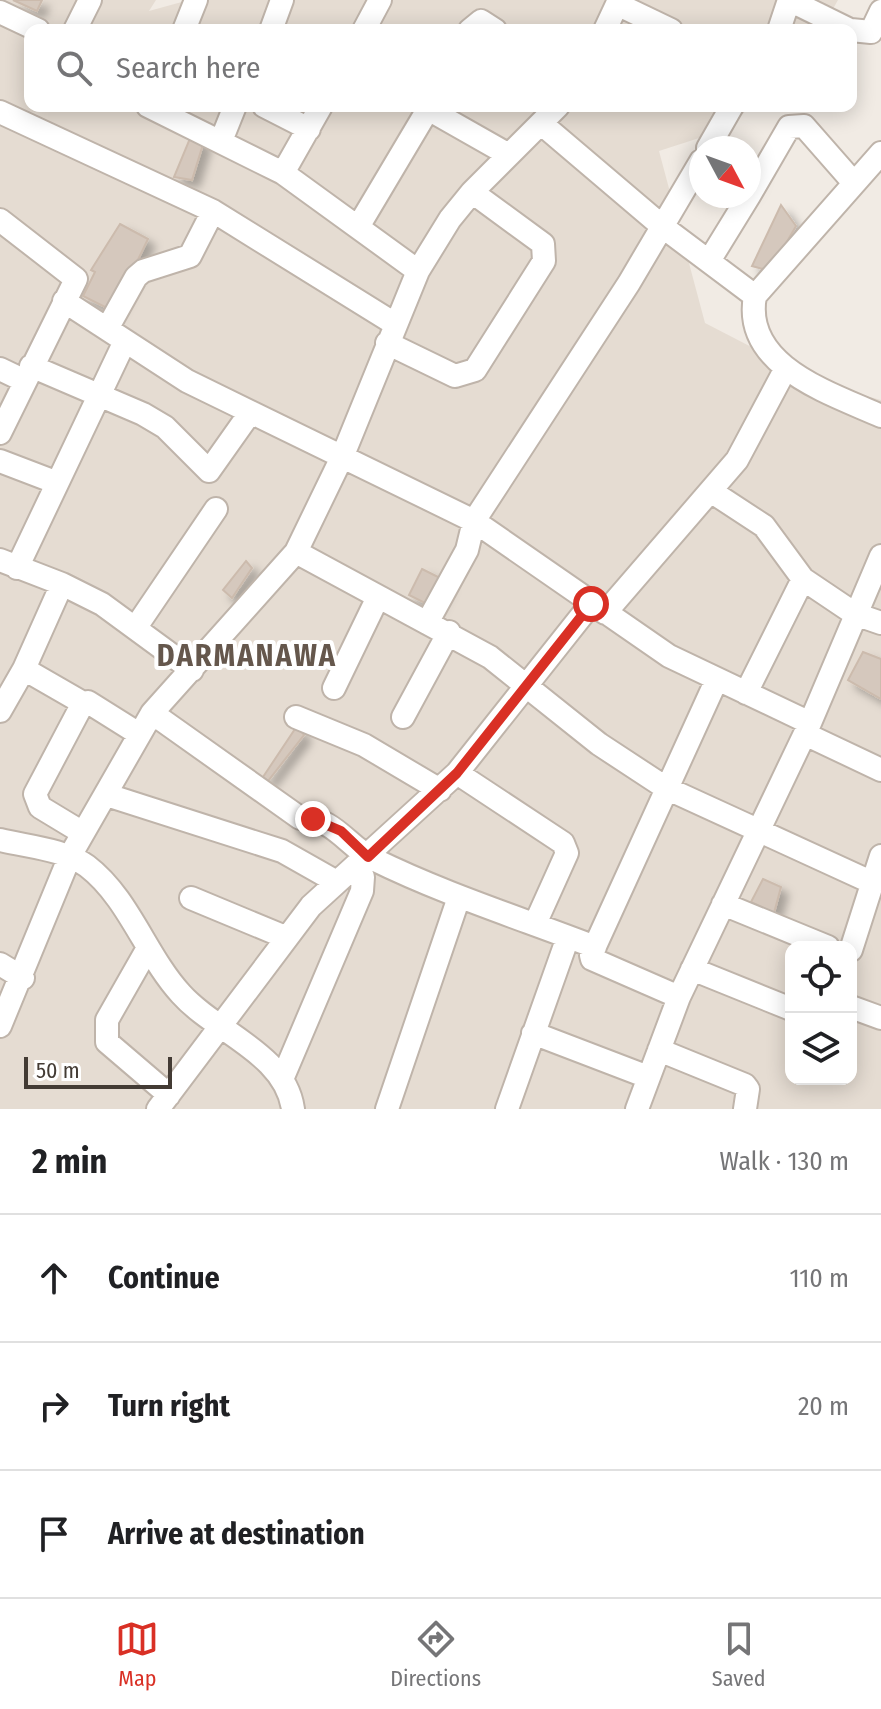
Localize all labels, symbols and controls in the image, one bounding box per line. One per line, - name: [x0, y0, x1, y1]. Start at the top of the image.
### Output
- search box: [24, 24, 857, 112]
- icon: search: [52, 46, 96, 90]
- text: Search here: [116, 50, 261, 86]
- north arrow: [689, 136, 761, 208]
- route start: [573, 586, 609, 622]
- district label: DARMANAWA: [157, 638, 337, 674]
- route end: [295, 801, 331, 837]
- map controls: [785, 941, 857, 1085]
- button: locate: [785, 941, 857, 1013]
- button: layers: [785, 1013, 857, 1085]
- scale bar: [24, 1053, 172, 1089]
- text: 50 m: [36, 1057, 80, 1084]
- text: 2 min: [32, 1141, 107, 1182]
- text: Walk · 130 m: [720, 1146, 849, 1177]
- icon: ahead: [32, 1256, 76, 1300]
- text: Continue: [108, 1260, 220, 1296]
- text: 110 m: [789, 1263, 849, 1294]
- icon: right: [32, 1384, 76, 1428]
- text: Turn right: [108, 1388, 230, 1424]
- text: 20 m: [798, 1391, 849, 1422]
- icon: arrive: [32, 1512, 76, 1556]
- text: Arrive at destination: [108, 1516, 365, 1552]
- tab: Map: [115, 1617, 159, 1692]
- tab: Directions: [390, 1617, 481, 1692]
- tab: Saved: [712, 1617, 766, 1692]

